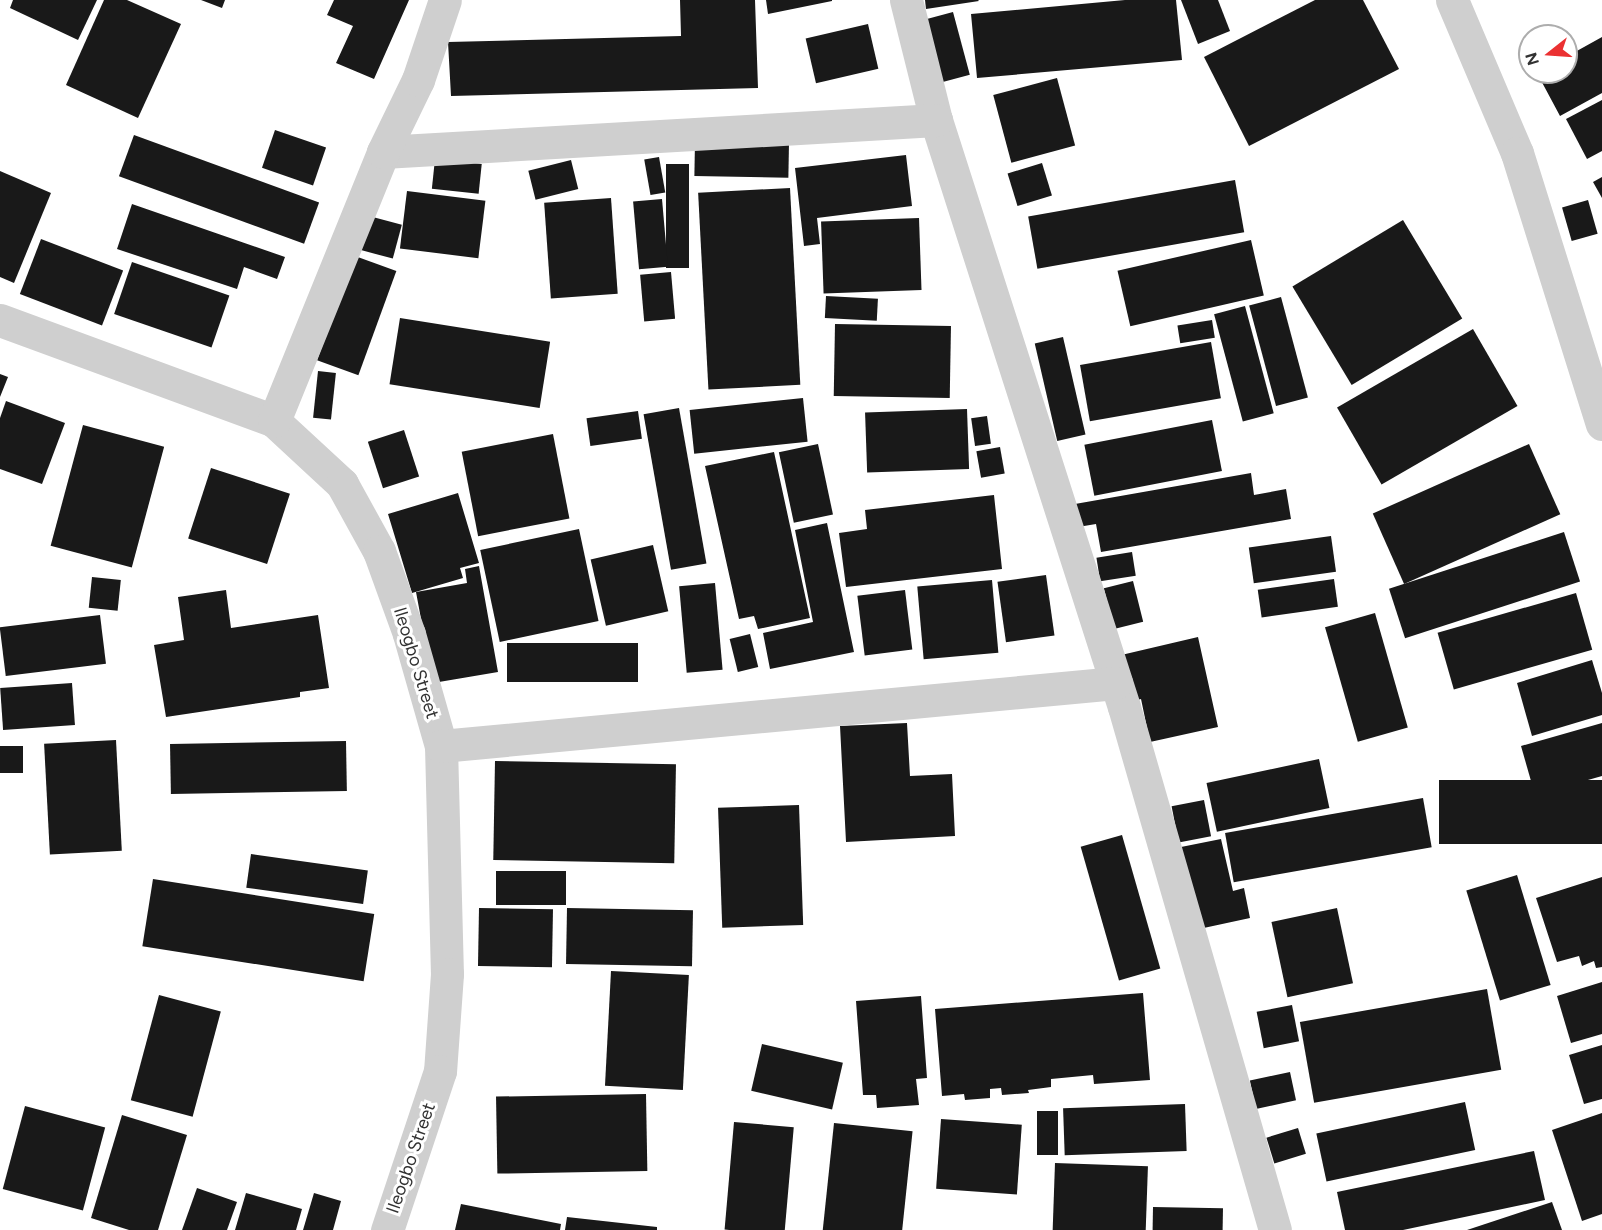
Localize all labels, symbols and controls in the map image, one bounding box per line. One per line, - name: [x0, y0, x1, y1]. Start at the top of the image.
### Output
- north arrow: [1518, 24, 1578, 84]
- text: N: [1521, 50, 1543, 68]
- street label: Ileogbo Street: [389, 605, 443, 721]
- street label: Ileogbo Street: [382, 1100, 440, 1216]

